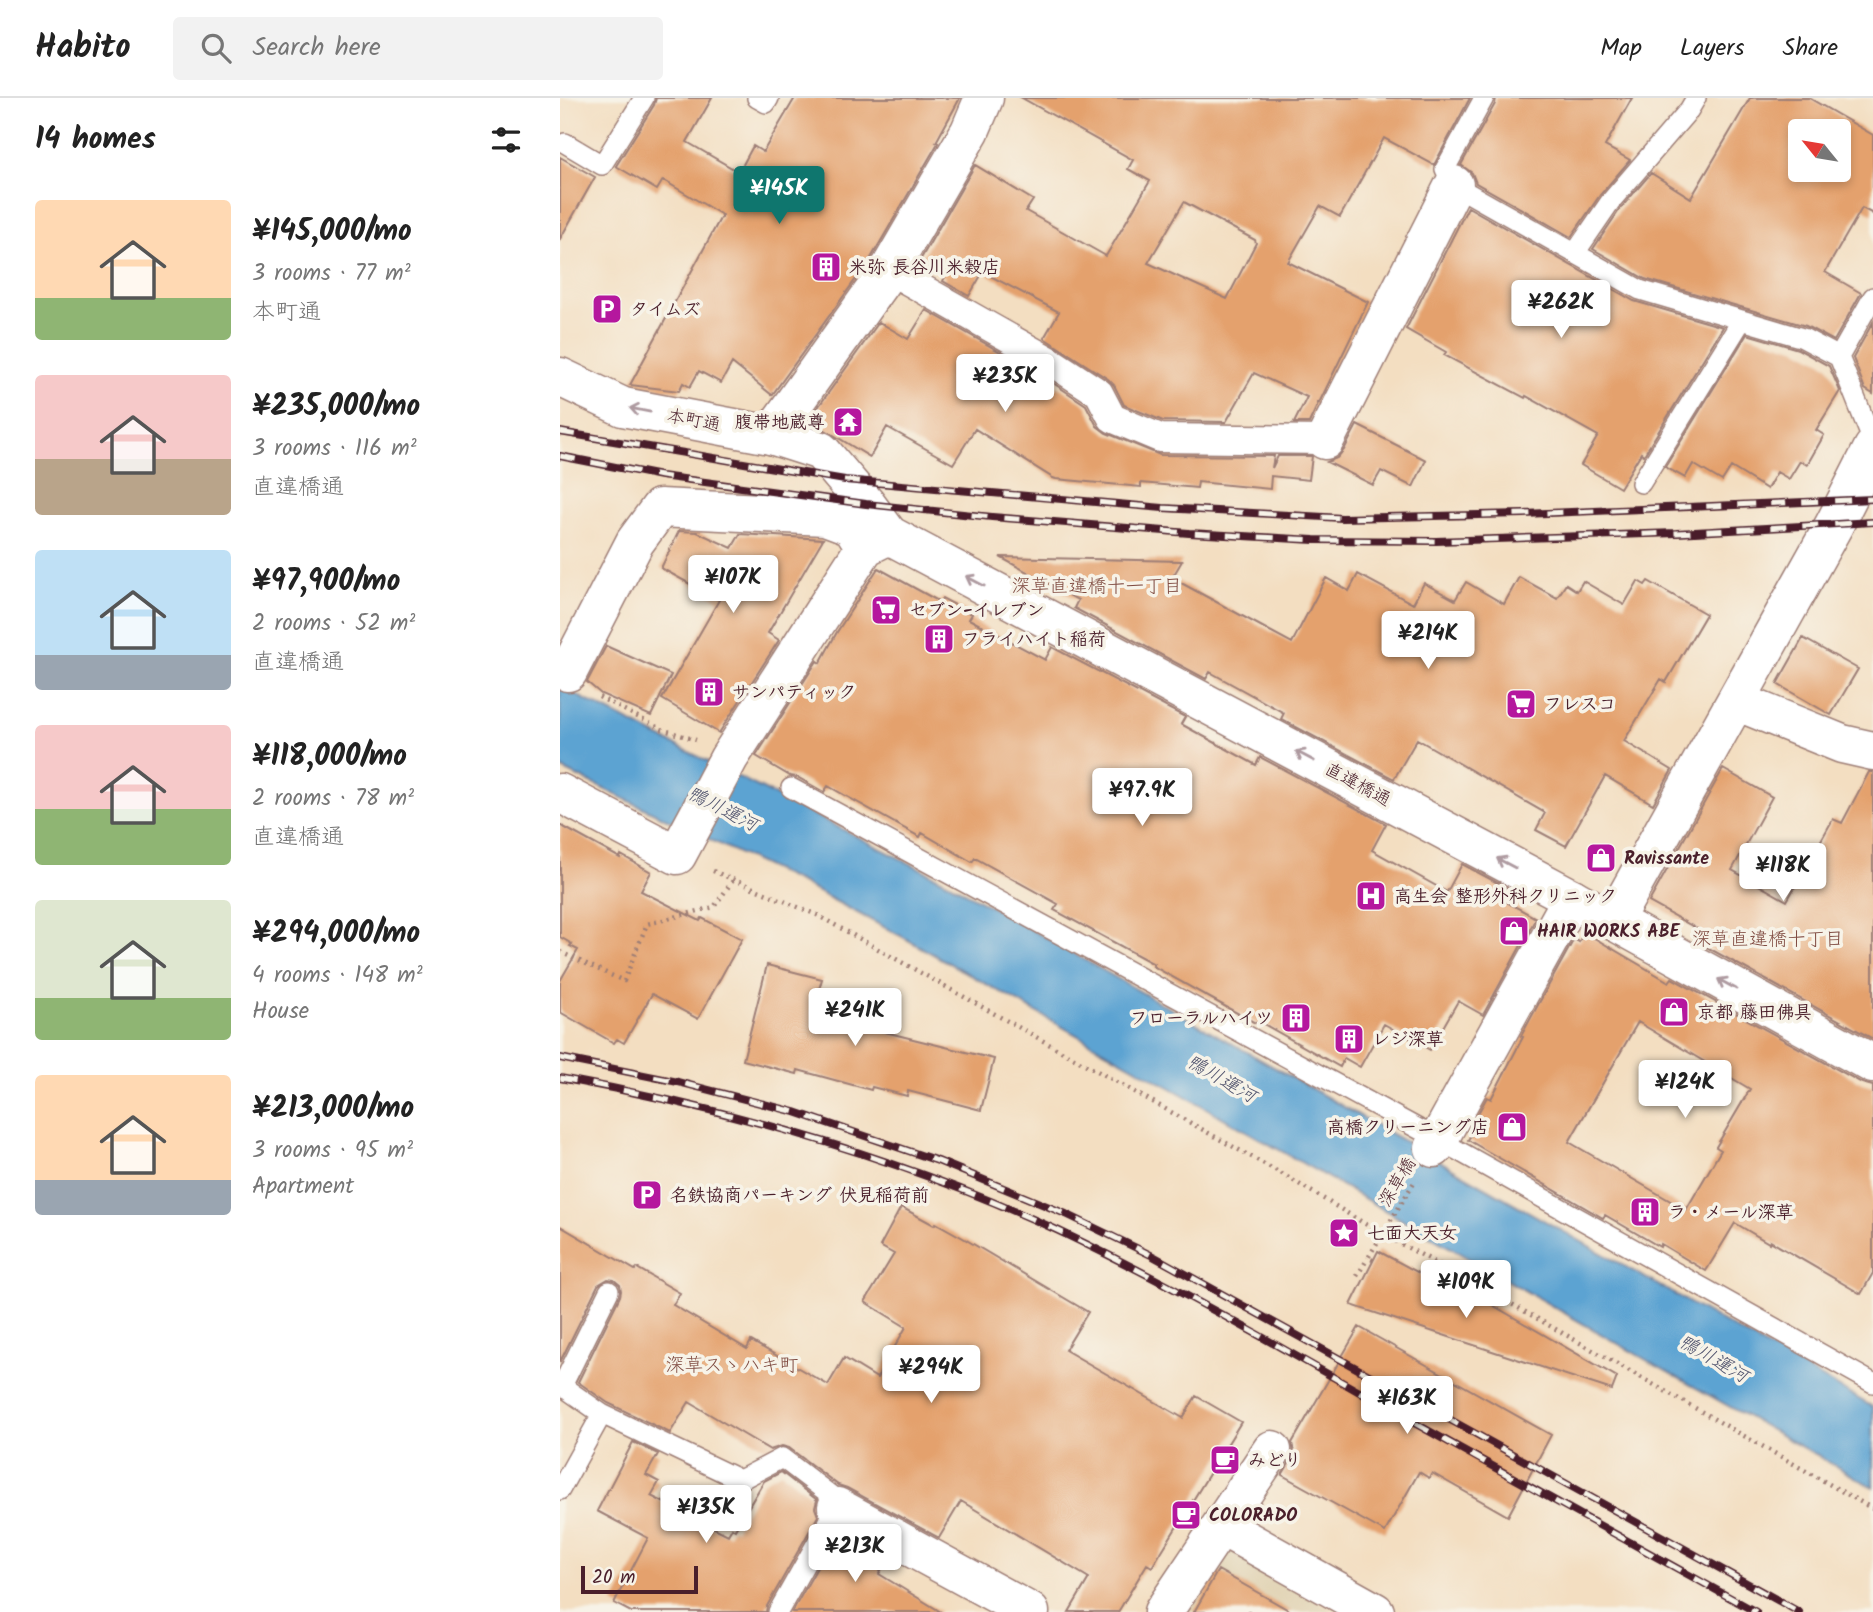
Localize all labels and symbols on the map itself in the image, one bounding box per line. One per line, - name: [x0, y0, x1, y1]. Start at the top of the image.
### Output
- north arrow: [1788, 119, 1852, 182]
- pin: ¥145K: [730, 166, 828, 226]
- building icon: 米弥 長谷川米穀店: [809, 250, 843, 284]
- place label: 米弥 長谷川米穀店: [849, 254, 1000, 283]
- pin: ¥262K: [1512, 280, 1610, 340]
- parking icon: タイムズ: [590, 292, 624, 326]
- place label: タイムズ: [630, 296, 701, 325]
- pin: ¥235K: [956, 354, 1054, 414]
- street label: 本町通: [664, 402, 723, 441]
- one-way arrow: [629, 403, 652, 416]
- temple icon: 腹帯地蔵尊: [831, 405, 865, 439]
- place label: 腹帯地蔵尊: [735, 409, 825, 438]
- pin: ¥107K: [684, 556, 782, 615]
- district label: 深草直違橋十一丁目: [1011, 572, 1183, 602]
- one-way arrow: [965, 573, 986, 587]
- supermarket icon: セブン-イレブン: [869, 593, 903, 627]
- place label: セブン-イレブン: [909, 597, 1045, 626]
- pin: ¥214K: [1379, 612, 1477, 671]
- building icon: フライハイト稲荷: [922, 622, 956, 656]
- place label: フライハイト稲荷: [962, 626, 1106, 655]
- building icon: サンパティック: [692, 675, 726, 709]
- place label: サンパティック: [732, 679, 856, 708]
- supermarket icon: フレスコ: [1504, 687, 1538, 721]
- place label: フレスコ: [1544, 691, 1616, 720]
- one-way arrow: [1296, 749, 1316, 763]
- street label: 直違橋通: [1319, 756, 1396, 815]
- pin: ¥97.9K: [1085, 768, 1199, 828]
- water label: 鴨川運河: [681, 779, 765, 842]
- shop icon: Ravissante: [1584, 841, 1618, 875]
- pin: ¥118K: [1734, 844, 1832, 903]
- place label: Ravissante: [1624, 845, 1709, 874]
- one-way arrow: [1497, 856, 1517, 870]
- hospital icon: 高生会 整形外科クリニック: [1354, 879, 1388, 913]
- place label: 高生会 整形外科クリニック: [1394, 883, 1617, 912]
- shop icon: HAIR WORKS ABE: [1497, 914, 1531, 948]
- place label: HAIR WORKS ABE: [1537, 918, 1681, 947]
- district label: 深草直違橋十丁目: [1692, 925, 1844, 955]
- one-way arrow: [1718, 977, 1738, 991]
- pin: ¥241K: [806, 988, 904, 1048]
- shop icon: 京都 藤田佛具: [1657, 995, 1691, 1029]
- place label: 京都 藤田佛具: [1697, 999, 1812, 1028]
- building icon: フローラルハイツ: [1279, 1001, 1313, 1035]
- place label: フローラルハイツ: [1130, 1005, 1273, 1034]
- building icon: レジ深草: [1332, 1022, 1366, 1056]
- place label: レジ深草: [1372, 1026, 1444, 1055]
- water label: 鴨川運河: [1181, 1048, 1264, 1113]
- pin: ¥124K: [1636, 1060, 1734, 1120]
- shop icon: 高橋クリーニング店: [1495, 1110, 1529, 1144]
- place label: 高橋クリーニング店: [1327, 1114, 1489, 1143]
- street label: 深草橋: [1372, 1152, 1425, 1213]
- parking icon: 名鉄協商パーキング 伏見稲荷前: [630, 1178, 664, 1212]
- place label: 名鉄協商パーキング 伏見稲荷前: [670, 1182, 929, 1211]
- building icon: ラ・メール深草: [1628, 1195, 1662, 1229]
- place label: ラ・メール深草: [1668, 1199, 1794, 1228]
- place icon: 七面大天女: [1327, 1216, 1361, 1250]
- place label: 七面大天女: [1367, 1220, 1457, 1249]
- pin: ¥109K: [1417, 1260, 1515, 1320]
- water label: 鴨川運河: [1673, 1328, 1756, 1393]
- pin: ¥294K: [882, 1346, 980, 1405]
- district label: 深草スゝハキ町: [665, 1351, 799, 1381]
- pin: ¥163K: [1358, 1376, 1456, 1436]
- cafe icon: みどり: [1208, 1443, 1242, 1477]
- place label: みどり: [1248, 1447, 1302, 1476]
- pin: ¥135K: [657, 1486, 755, 1545]
- cafe icon: COLORADO: [1169, 1498, 1203, 1532]
- place label: COLORADO: [1209, 1502, 1298, 1531]
- pin: ¥213K: [806, 1524, 904, 1584]
- scale bar: [581, 1563, 698, 1595]

